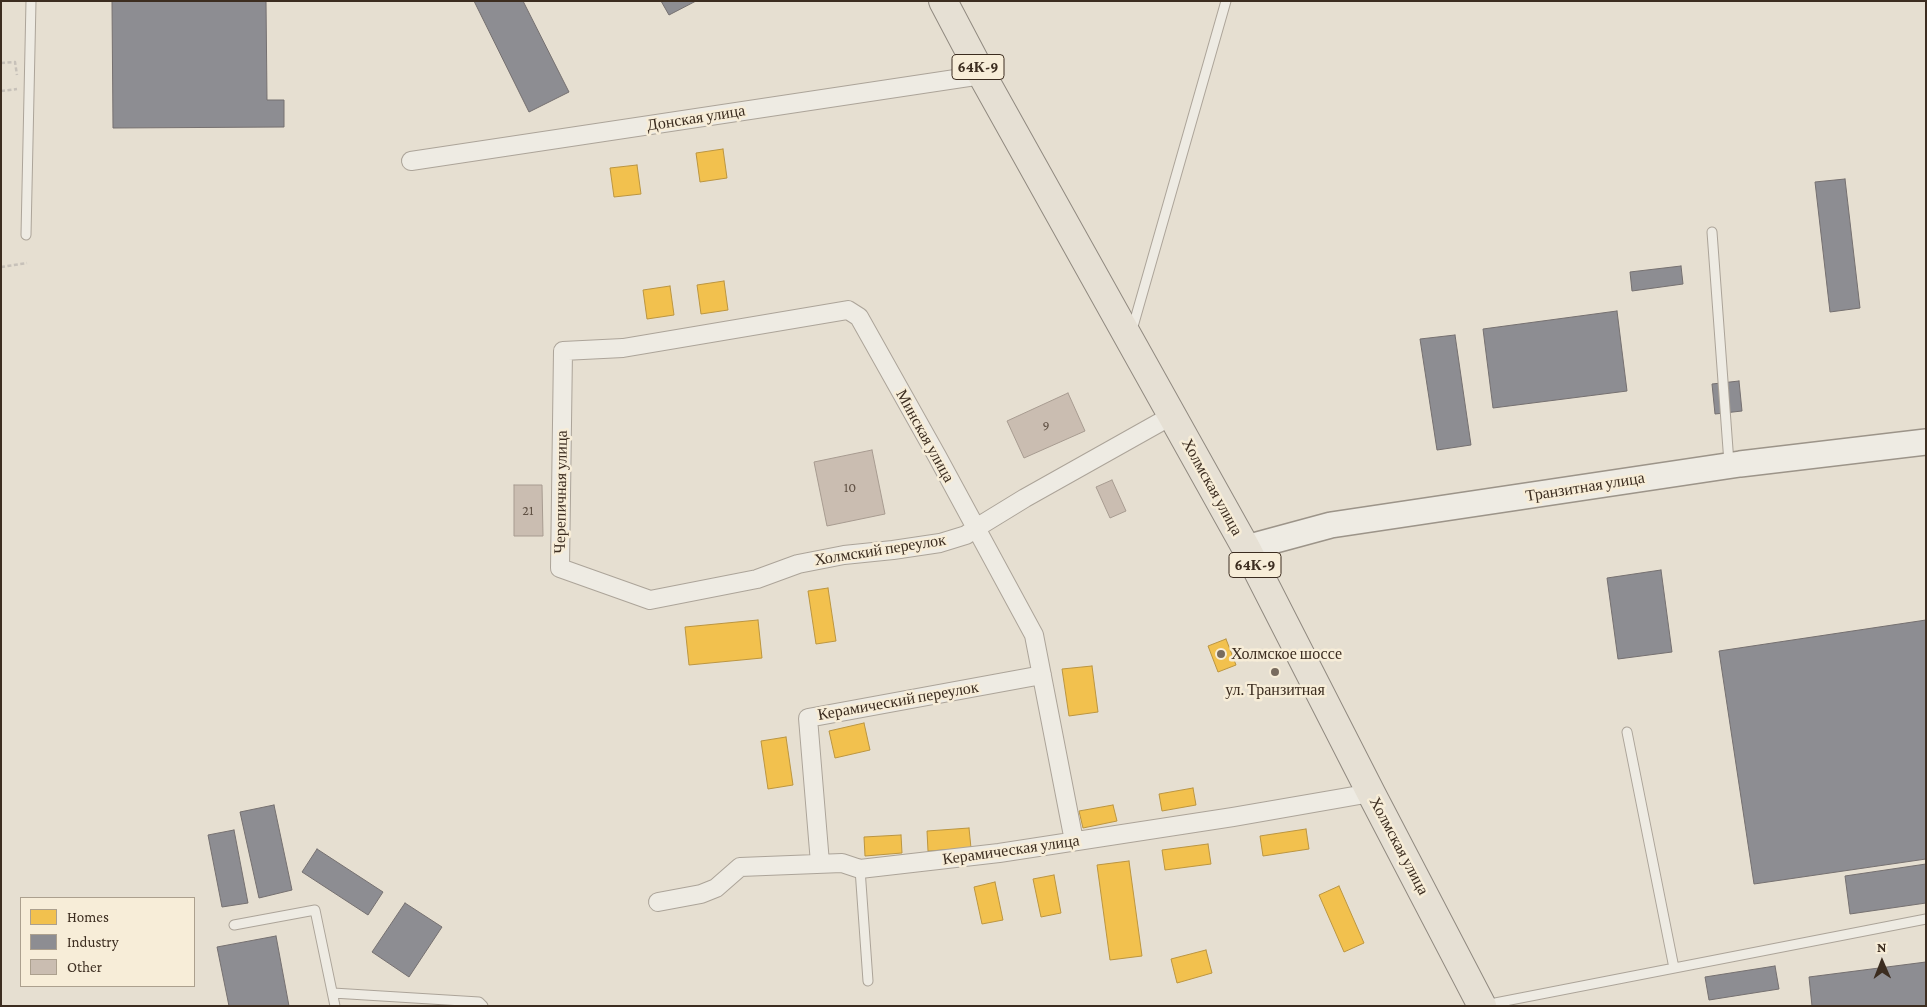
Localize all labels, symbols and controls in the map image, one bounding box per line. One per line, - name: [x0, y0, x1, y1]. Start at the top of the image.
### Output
- road number: 64К-9: [952, 54, 1004, 80]
- street label: Донская улица: [646, 101, 746, 135]
- street label: Минская улица: [892, 386, 958, 486]
- house number: 9: [1042, 418, 1050, 434]
- street label: Черепичная улица: [550, 430, 572, 554]
- street label: Холмская улица: [1177, 435, 1247, 539]
- street label: Транзитная улица: [1524, 468, 1646, 506]
- house number: 10: [844, 480, 856, 496]
- house number: 21: [522, 503, 534, 519]
- street label: Холмский переулок: [813, 530, 947, 570]
- road number: 64К-9: [1229, 552, 1281, 578]
- place label: Холмское шоссе: [1231, 644, 1342, 664]
- marker: Холмское шоссе: [1215, 648, 1227, 660]
- marker: ул. Транзитная: [1269, 666, 1281, 678]
- street label: Керамический переулок: [816, 677, 980, 725]
- place label: ул. Транзитная: [1225, 680, 1325, 700]
- street label: Холмская улица: [1365, 794, 1433, 898]
- street label: Керамическая улица: [941, 831, 1081, 869]
- legend: [20, 897, 195, 987]
- text: Homes: [67, 909, 109, 925]
- text: Industry: [67, 934, 119, 950]
- north arrow: [1857, 937, 1907, 987]
- text: N: [1877, 939, 1887, 955]
- text: Other: [67, 959, 102, 975]

